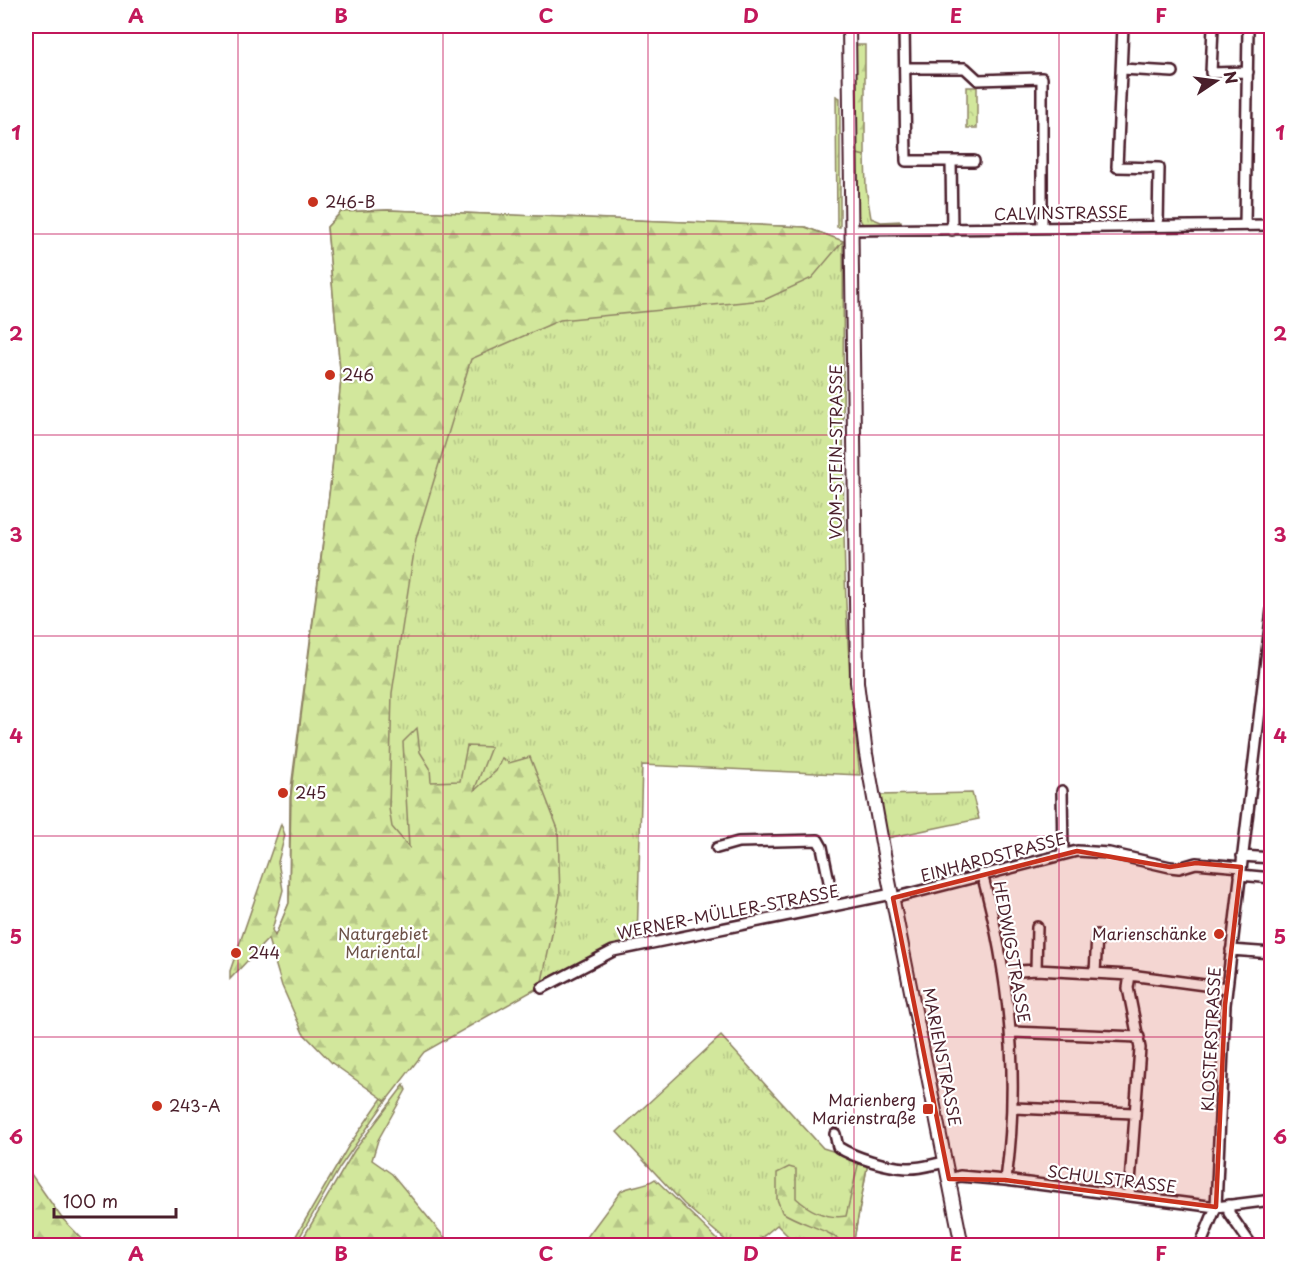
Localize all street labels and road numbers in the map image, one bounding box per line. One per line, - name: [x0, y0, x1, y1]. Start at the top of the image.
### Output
- street label: CALVINSTRASSE: [994, 199, 1128, 225]
- street label: VOM-STEIN-STRASSE: [823, 364, 847, 540]
- street label: EINHARDSTRASSE: [918, 825, 1068, 887]
- street label: WERNER-MÜLLER-STRASSE: [615, 878, 841, 944]
- street label: HEDWIGSTRASSE: [989, 879, 1037, 1025]
- street label: KLOSTERSTRASSE: [1194, 966, 1226, 1112]
- street label: MARIENSTRASSE: [918, 985, 968, 1128]
- street label: SCHULSTRASSE: [1046, 1158, 1178, 1198]

